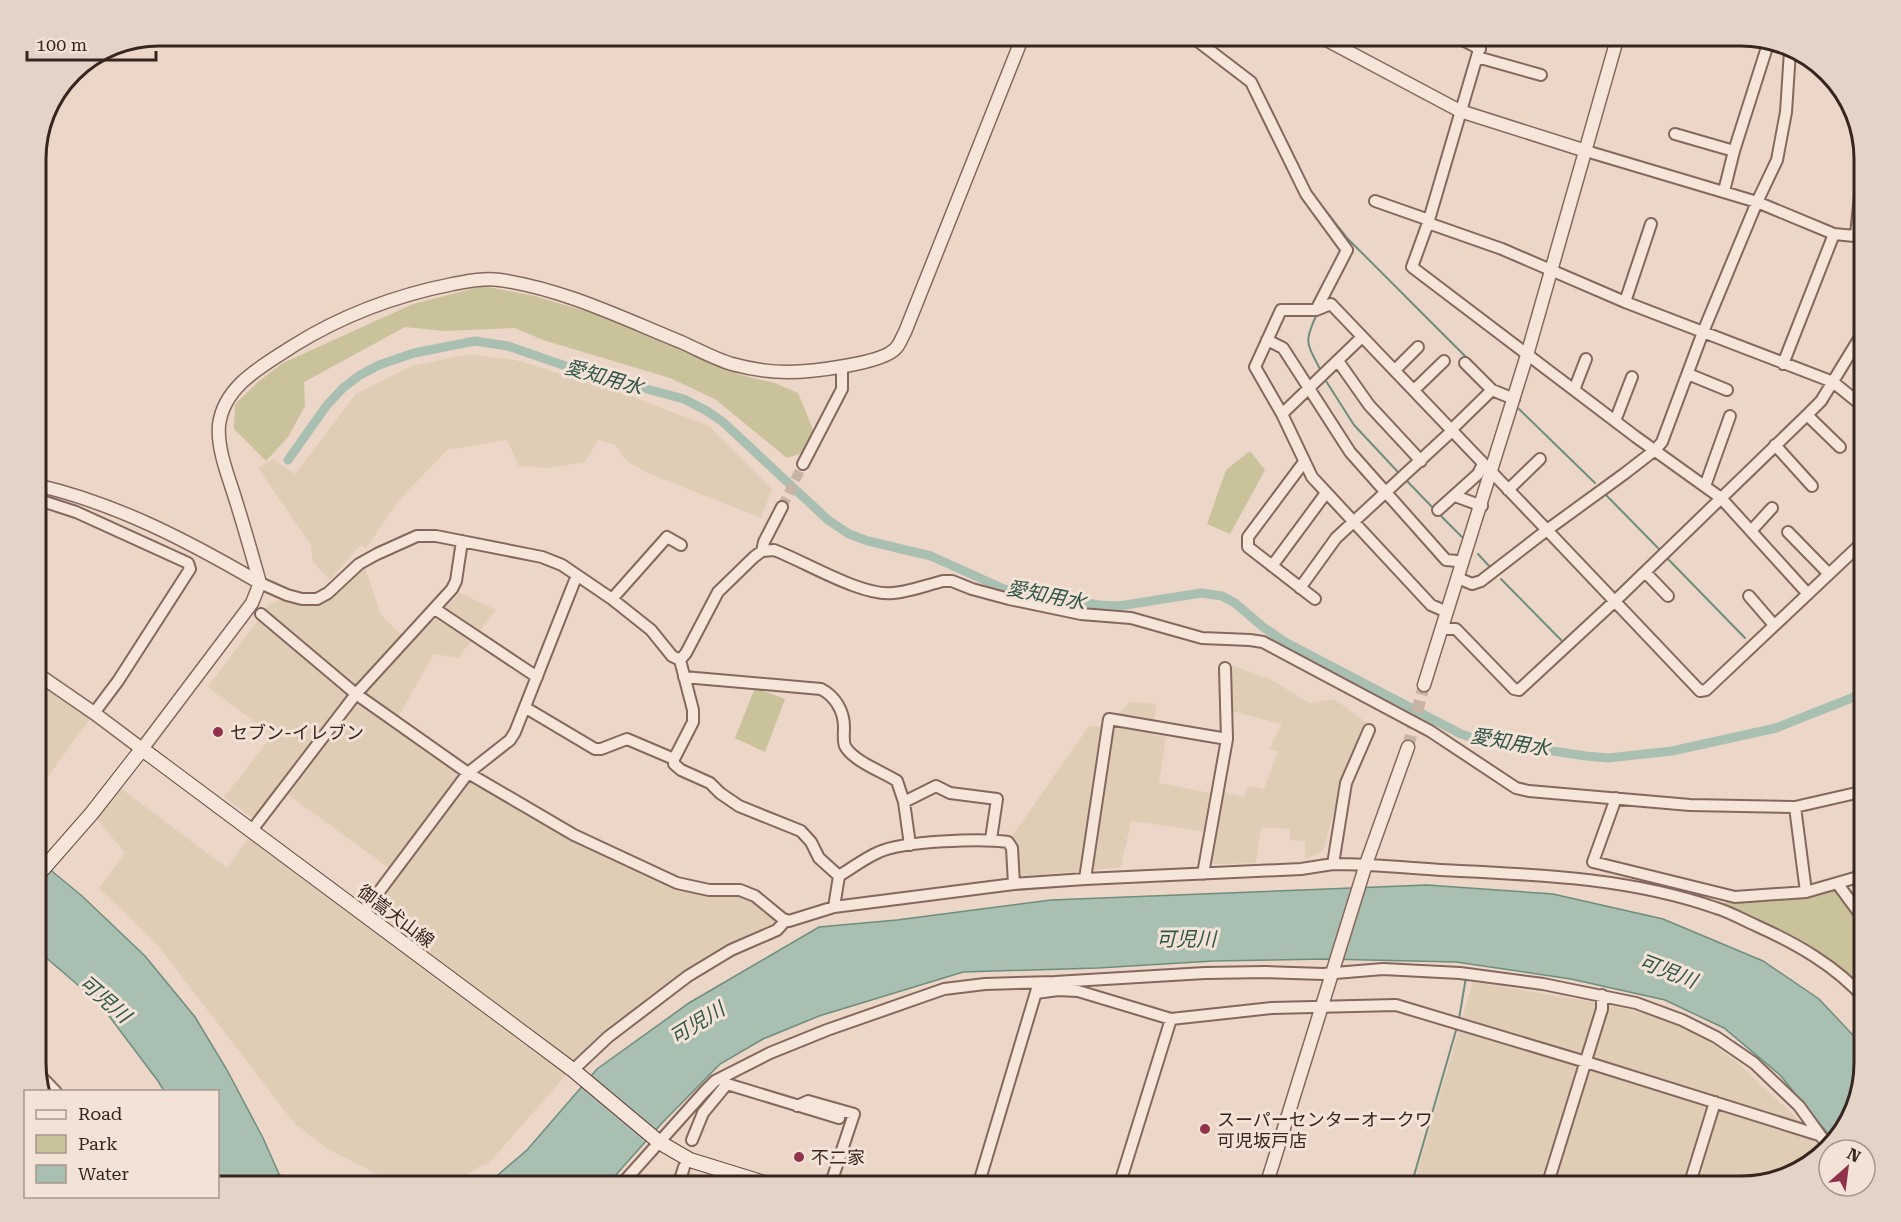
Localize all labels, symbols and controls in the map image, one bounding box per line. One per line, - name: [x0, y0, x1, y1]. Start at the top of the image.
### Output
- scale bar: [27, 24, 156, 62]
- text: 100 m: [36, 34, 87, 55]
- water label: 愛知用水: [562, 354, 648, 400]
- water label: 愛知用水: [1004, 576, 1090, 615]
- place label: セブン-イレブン: [230, 722, 364, 743]
- water label: 愛知用水: [1469, 723, 1553, 761]
- marker: セブン-イレブン: [211, 725, 225, 739]
- street label: 御嵩犬山線: [354, 881, 438, 951]
- water label: 可児川: [1156, 927, 1218, 951]
- water label: 可児川: [1636, 949, 1702, 994]
- water label: 可児川: [74, 970, 137, 1029]
- water label: 可児川: [665, 996, 730, 1049]
- legend: [24, 1090, 219, 1198]
- text: Road: [78, 1103, 123, 1124]
- place label: スーパーセンターオークワ 可児坂戸店: [1217, 1109, 1433, 1151]
- marker: スーパーセンターオークワ 可児坂戸店: [1198, 1122, 1212, 1136]
- text: Park: [78, 1133, 118, 1154]
- north arrow: [1817, 1138, 1877, 1198]
- text: N: [1844, 1144, 1864, 1166]
- place label: 不二家: [811, 1147, 865, 1168]
- marker: 不二家: [792, 1150, 806, 1164]
- text: Water: [78, 1163, 129, 1184]

